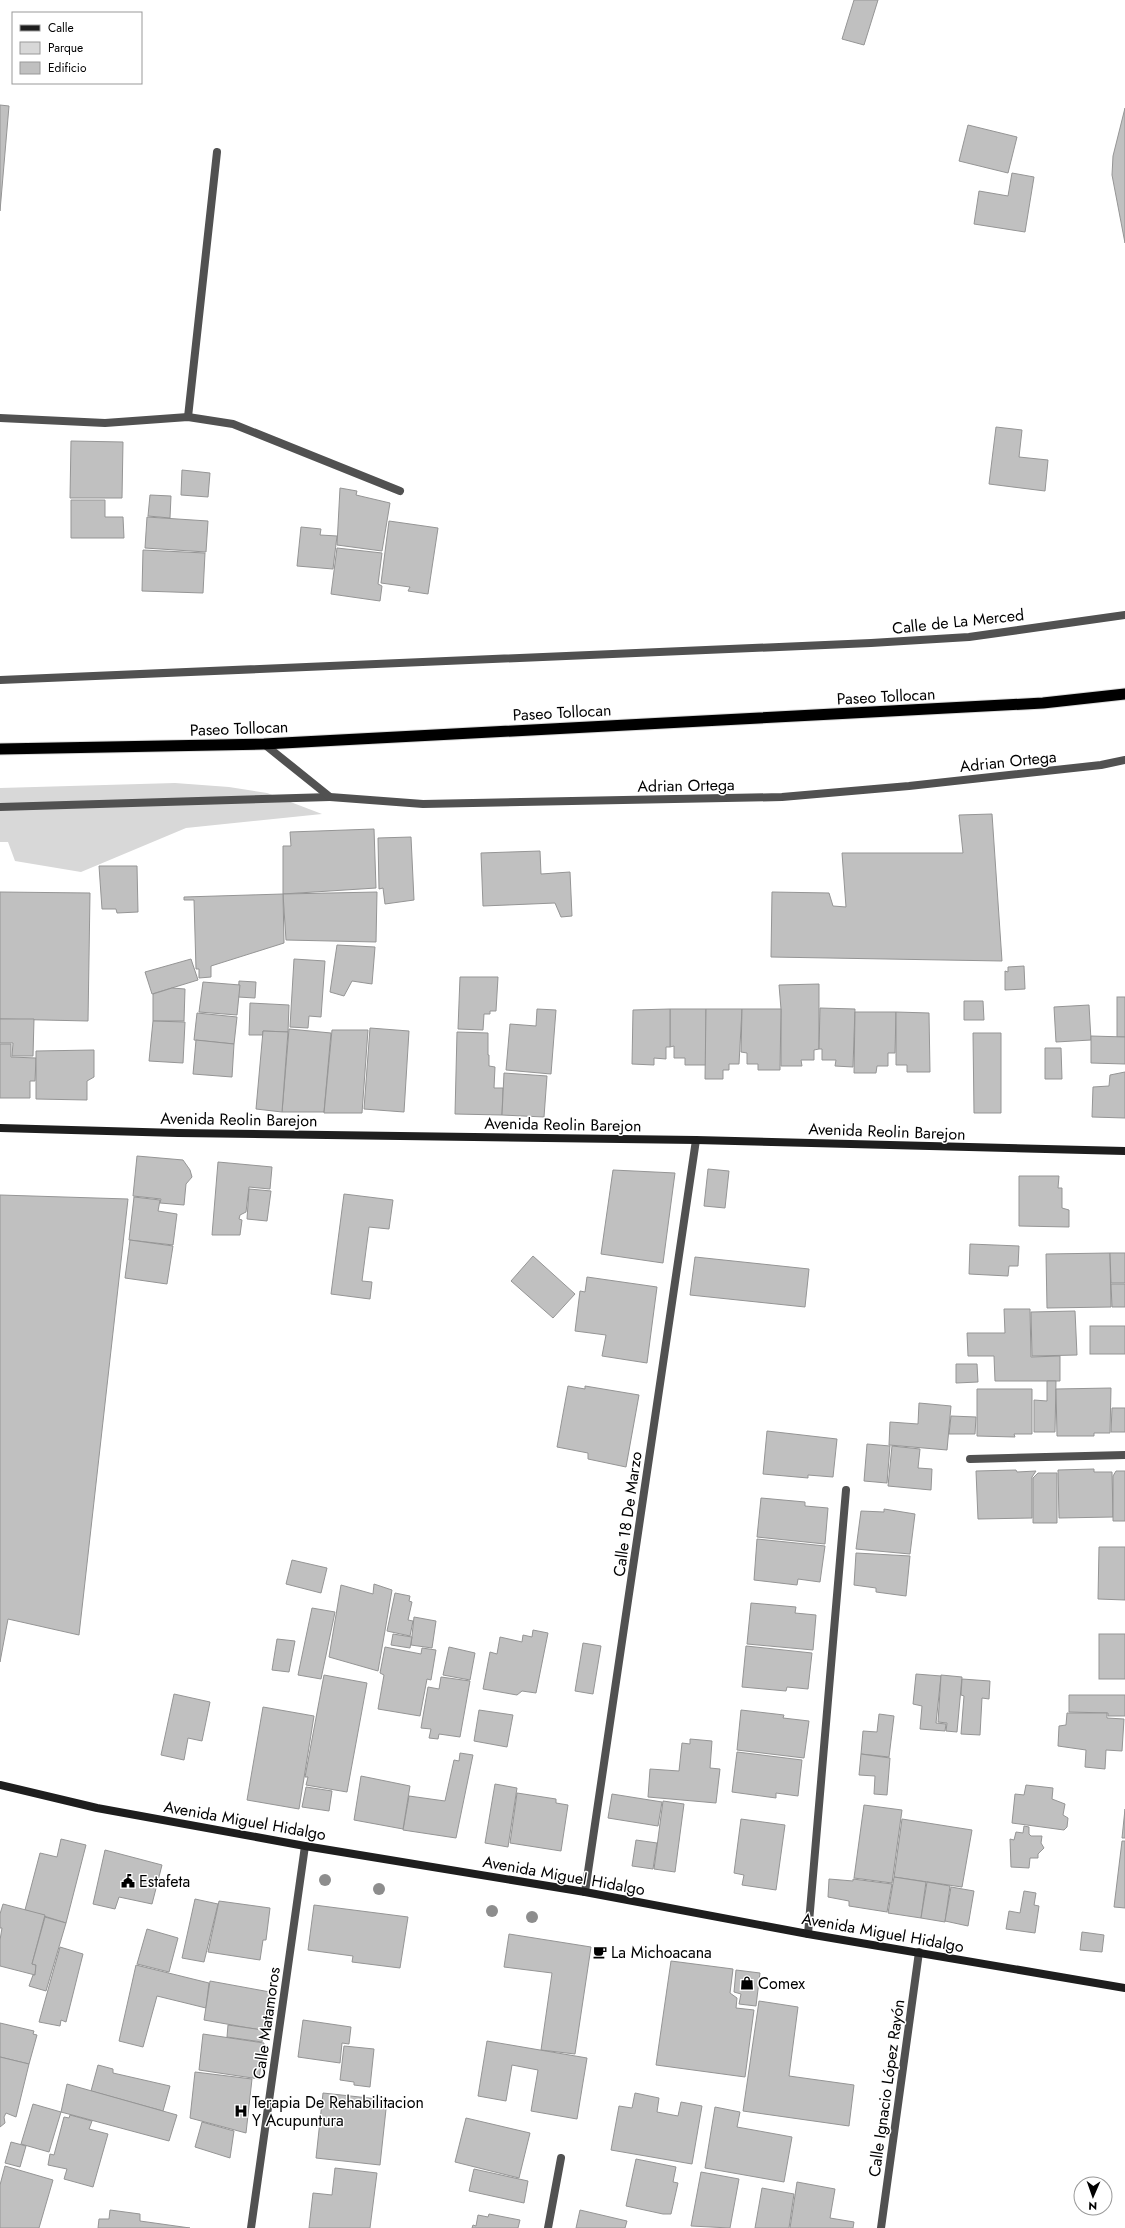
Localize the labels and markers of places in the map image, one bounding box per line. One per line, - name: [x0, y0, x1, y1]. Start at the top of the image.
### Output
- place label: Estafeta: [139, 1870, 190, 1893]
- public building icon: Estafeta: [120, 1873, 136, 1889]
- place label: La Michoacana: [611, 1941, 712, 1964]
- cafe icon: La Michoacana: [592, 1944, 608, 1960]
- place label: Comex: [758, 1972, 805, 1995]
- shop icon: Comex: [739, 1975, 755, 1991]
- place label: Terapia De Rehabilitacion Y Acupuntura: [252, 2091, 424, 2132]
- hospital icon: Terapia De Rehabilitacion Y Acupuntura: [233, 2103, 249, 2119]

